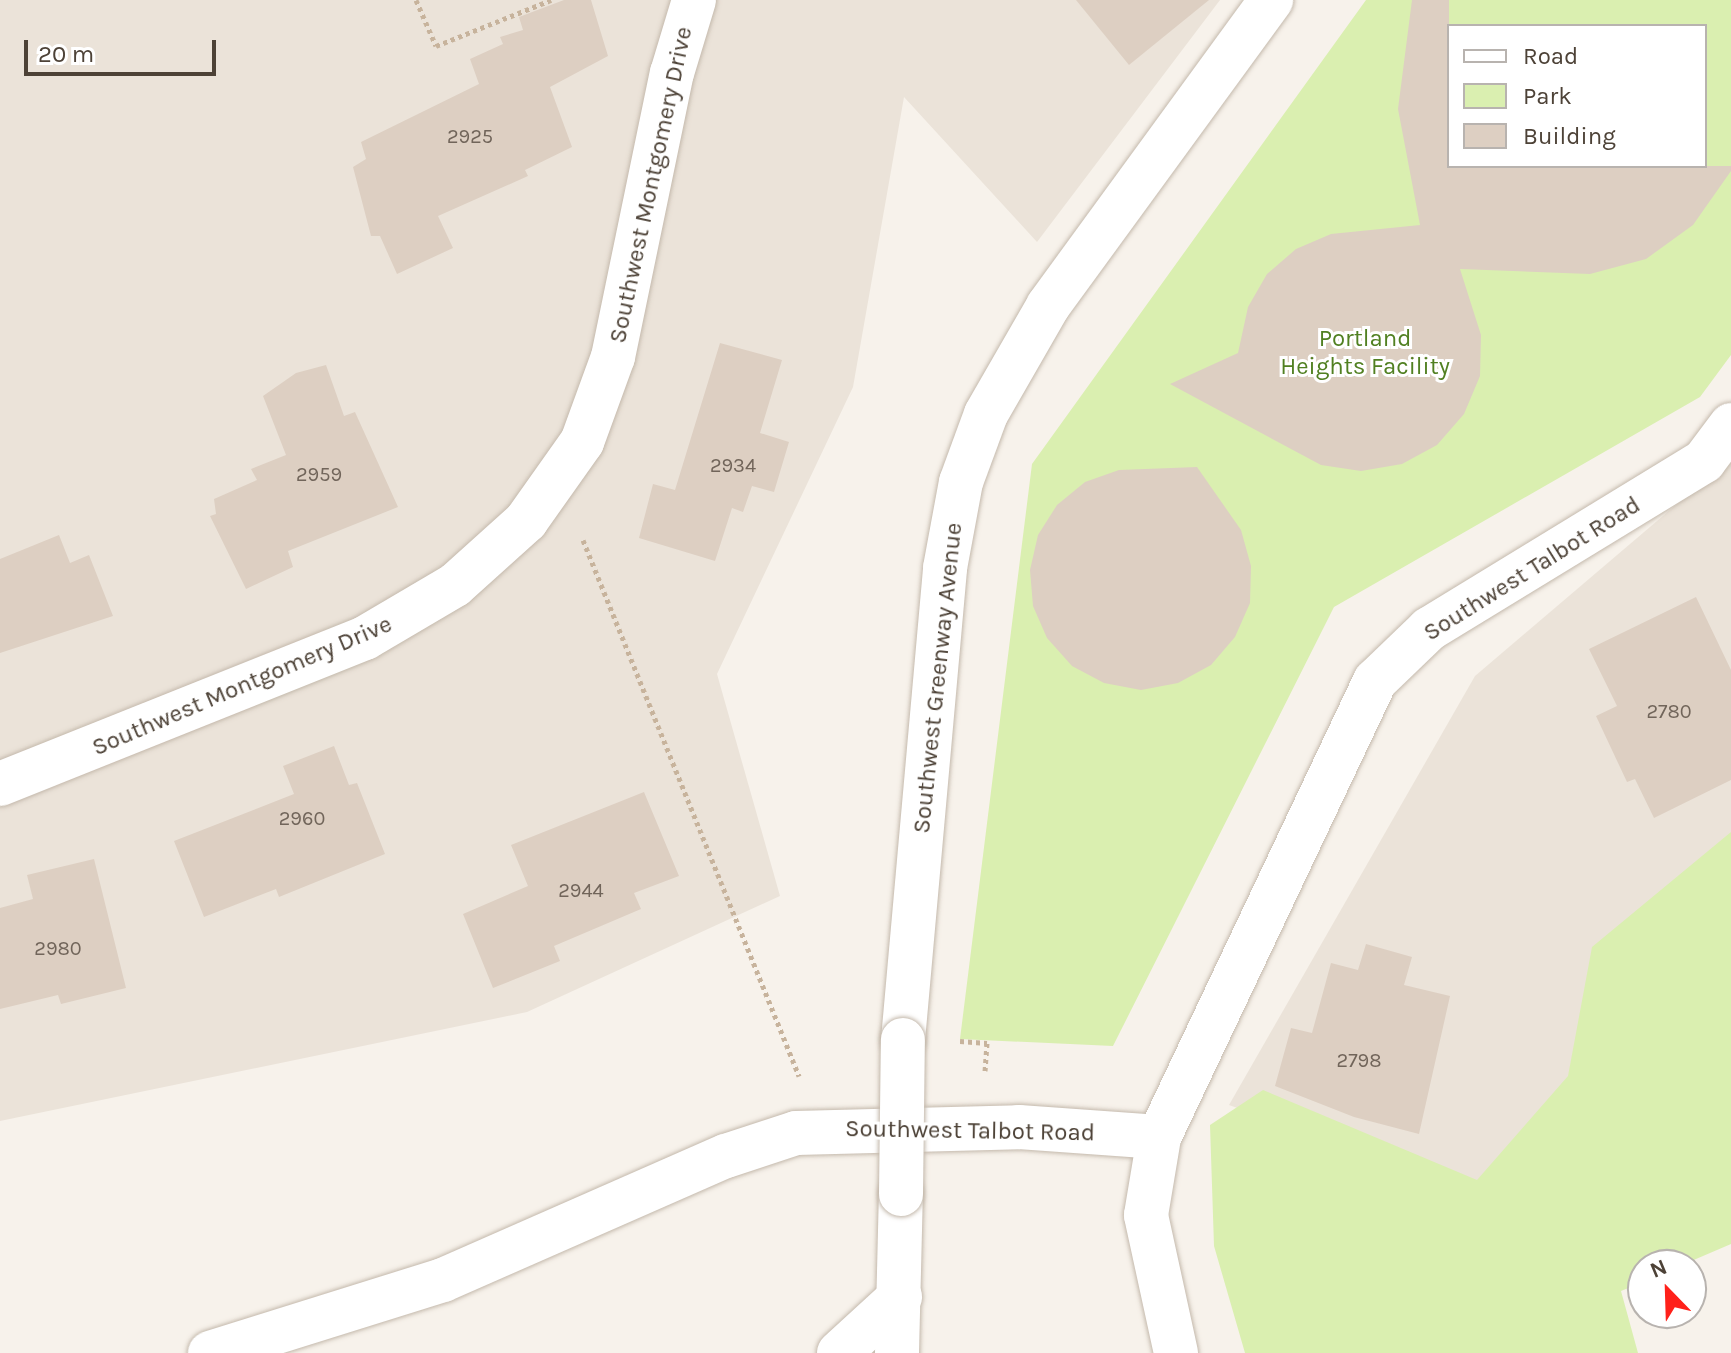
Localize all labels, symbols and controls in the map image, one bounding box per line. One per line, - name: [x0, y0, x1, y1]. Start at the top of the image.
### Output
- scale bar: [28, 24, 220, 74]
- street label: Southwest Montgomery Drive: [603, 24, 699, 346]
- legend: [1447, 24, 1707, 168]
- text: 20 m: [38, 40, 94, 68]
- text: Road: [1523, 42, 1578, 70]
- text: Park: [1523, 82, 1572, 110]
- text: Building: [1523, 122, 1616, 150]
- house number: 2925: [447, 124, 493, 148]
- park label: Portland Heights Facility: [1280, 325, 1450, 381]
- house number: 2934: [710, 453, 756, 477]
- house number: 2959: [296, 462, 342, 486]
- street label: Southwest Talbot Road: [1418, 491, 1646, 647]
- street label: Southwest Greenway Avenue: [907, 521, 969, 835]
- street label: Southwest Montgomery Drive: [88, 610, 396, 762]
- house number: 2780: [1646, 699, 1692, 723]
- house number: 2960: [279, 806, 325, 830]
- house number: 2944: [558, 878, 604, 902]
- house number: 2980: [34, 936, 82, 960]
- house number: 2798: [1337, 1048, 1381, 1072]
- street label: Southwest Talbot Road: [845, 1114, 1095, 1148]
- north arrow: [1627, 1249, 1707, 1329]
- text: N: [1646, 1254, 1671, 1284]

